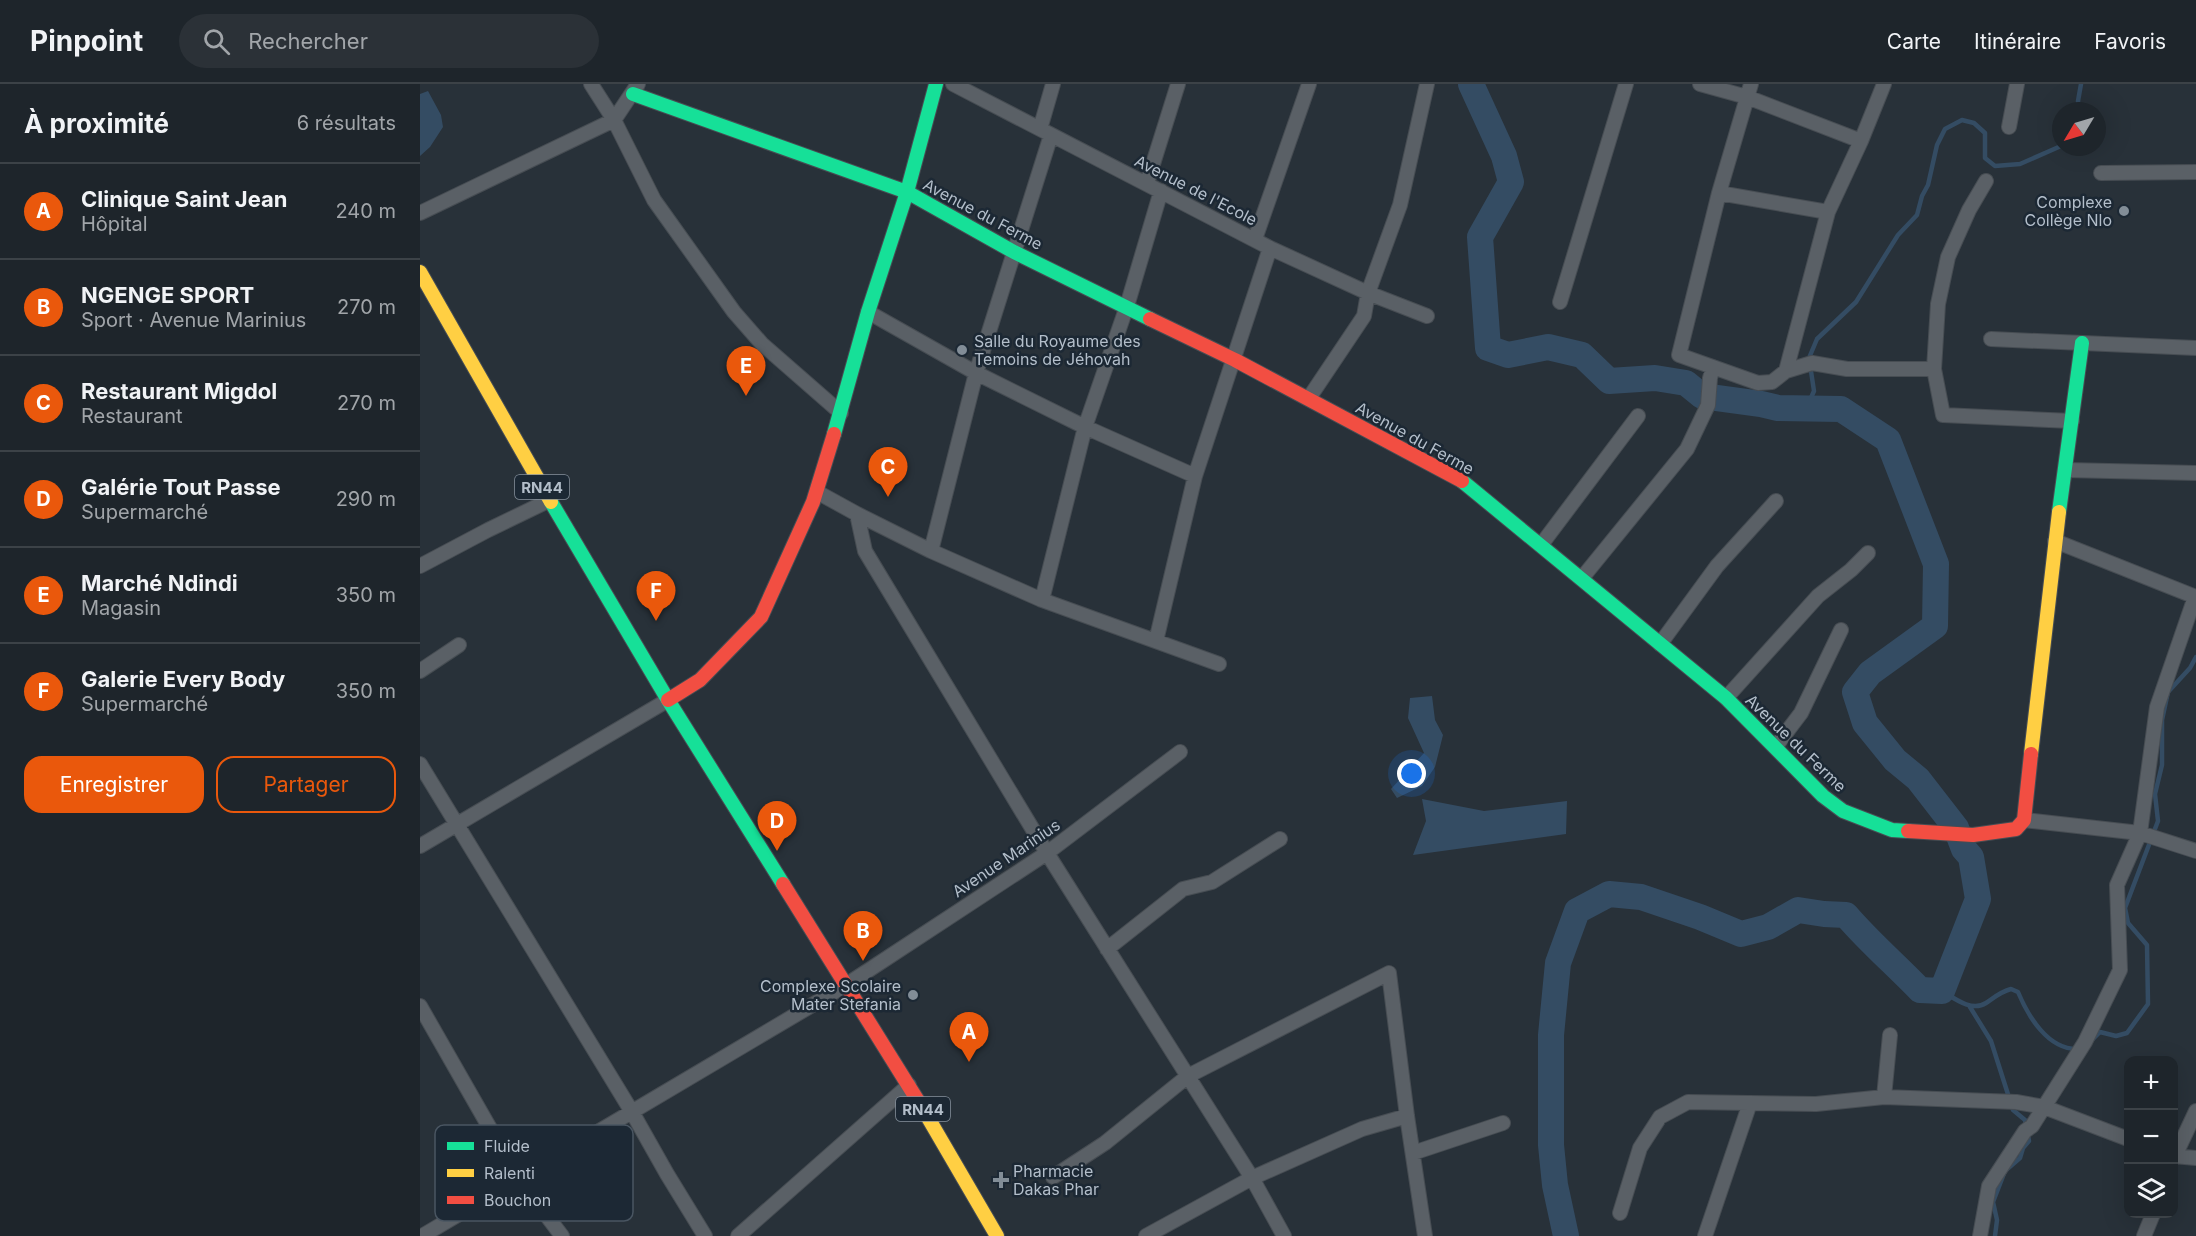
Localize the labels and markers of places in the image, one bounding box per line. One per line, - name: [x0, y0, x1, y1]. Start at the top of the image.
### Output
- place label: Complexe Collège Nlo: [2024, 192, 2112, 230]
- marker: Complexe Collège Nlo: [2117, 204, 2131, 218]
- place label: Salle du Royaume des Temoins de Jéhovah: [974, 331, 1141, 369]
- marker: Salle du Royaume des Temoins de Jéhovah: [955, 343, 969, 357]
- pin: E: [726, 346, 766, 396]
- pin: C: [868, 448, 908, 497]
- pin: F: [636, 572, 676, 621]
- pin: D: [758, 802, 796, 851]
- pin: B: [844, 912, 882, 961]
- place label: Complexe Scolaire Mater Stefania: [760, 976, 901, 1014]
- marker: Complexe Scolaire Mater Stefania: [906, 988, 920, 1002]
- pin: A: [950, 1012, 988, 1062]
- place label: Pharmacie Dakas Phar: [1013, 1161, 1099, 1199]
- marker: Pharmacie Dakas Phar: [994, 1173, 1008, 1187]

